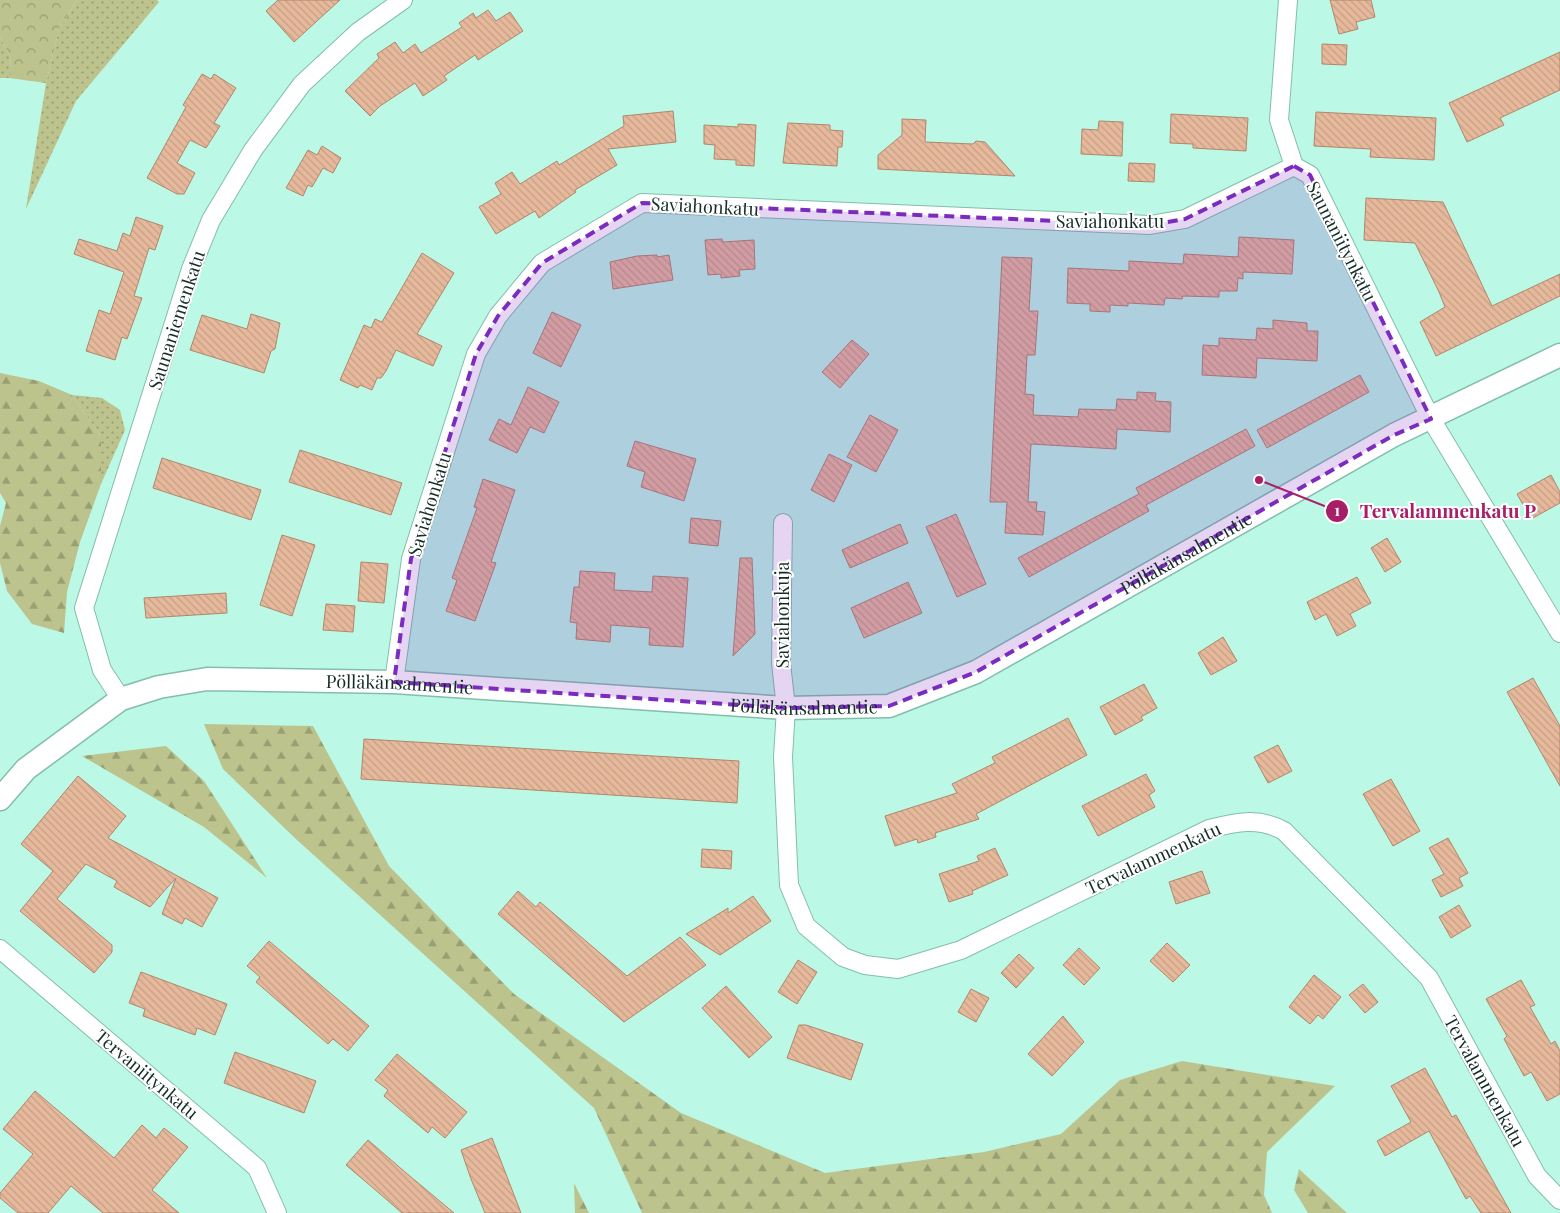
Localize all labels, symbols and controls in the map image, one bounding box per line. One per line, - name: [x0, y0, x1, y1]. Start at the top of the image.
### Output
- street label: Saunaniitynkatu: [1301, 177, 1383, 306]
- street label: Saviahonkatu: [650, 191, 760, 221]
- street label: Saviahonkatu: [1056, 209, 1165, 233]
- street label: Saunaniemenkatu: [142, 247, 210, 393]
- street label: Saviahonkatu: [402, 448, 456, 559]
- callout: Tervalammenkatu P: [1325, 494, 1546, 528]
- text: Tervalammenkatu P: [1360, 497, 1536, 523]
- text: 1: [1334, 500, 1340, 520]
- street label: Pölläkänsalmentie: [1116, 506, 1256, 600]
- street label: Saviahonkuja: [770, 561, 794, 668]
- street label: Pölläkänsalmentie: [326, 669, 474, 699]
- street label: Pölläkänsalmentie: [729, 692, 878, 720]
- street label: Tervalammenkatu: [1081, 816, 1225, 900]
- street label: Tervalammenkatu: [1439, 1011, 1531, 1151]
- street label: Tervaniitynkatu: [90, 1024, 204, 1125]

